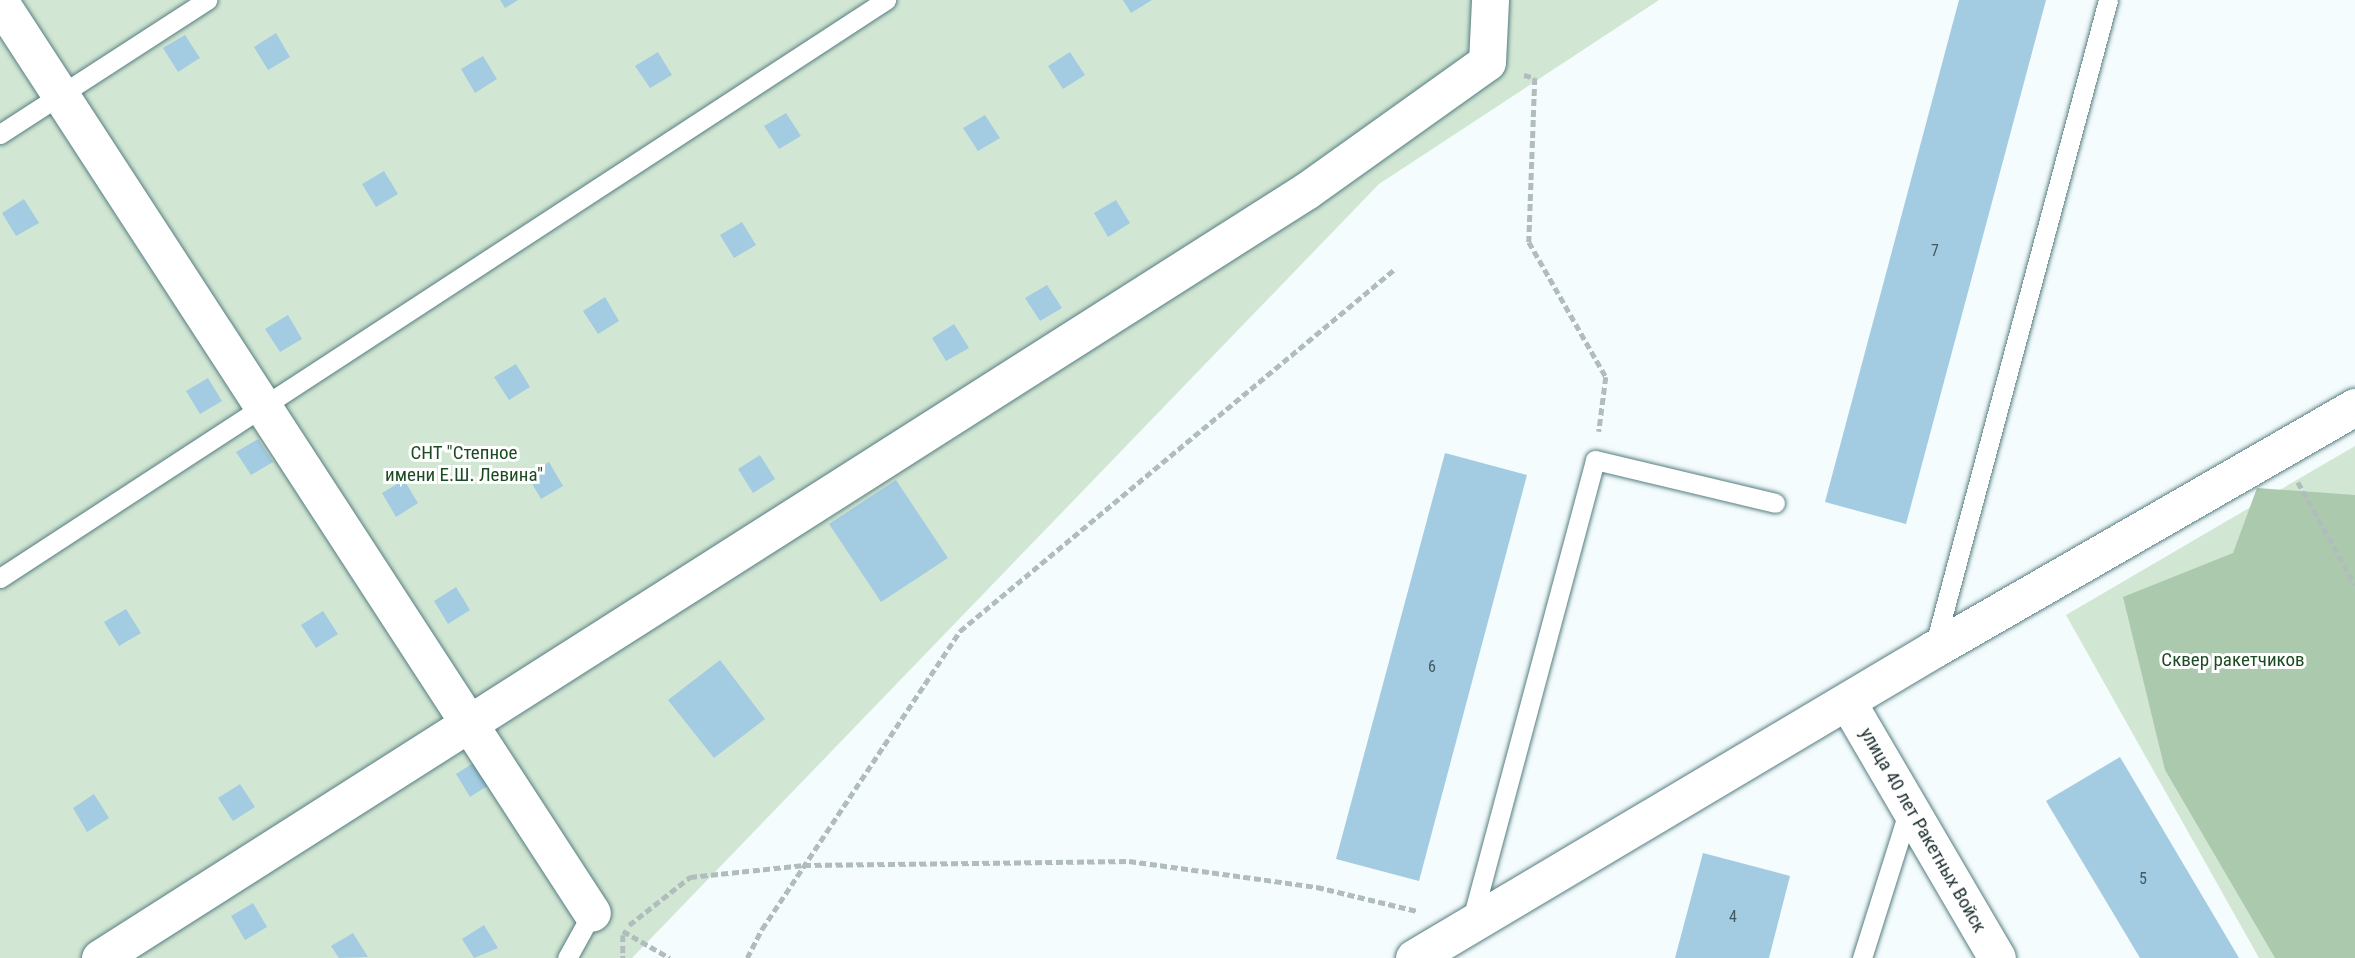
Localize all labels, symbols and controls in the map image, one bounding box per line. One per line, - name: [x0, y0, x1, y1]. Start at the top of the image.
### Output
- house number: 7: [1931, 241, 1939, 261]
- park label: СНТ "Степное имени Е.Ш. Левина": [385, 442, 543, 486]
- park label: Сквер ракетчиков: [2161, 649, 2305, 671]
- house number: 6: [1428, 657, 1436, 677]
- street label: улица 40 лет Ракетных Войск: [1855, 724, 1991, 936]
- house number: 5: [2139, 869, 2147, 889]
- house number: 4: [1729, 907, 1737, 927]

